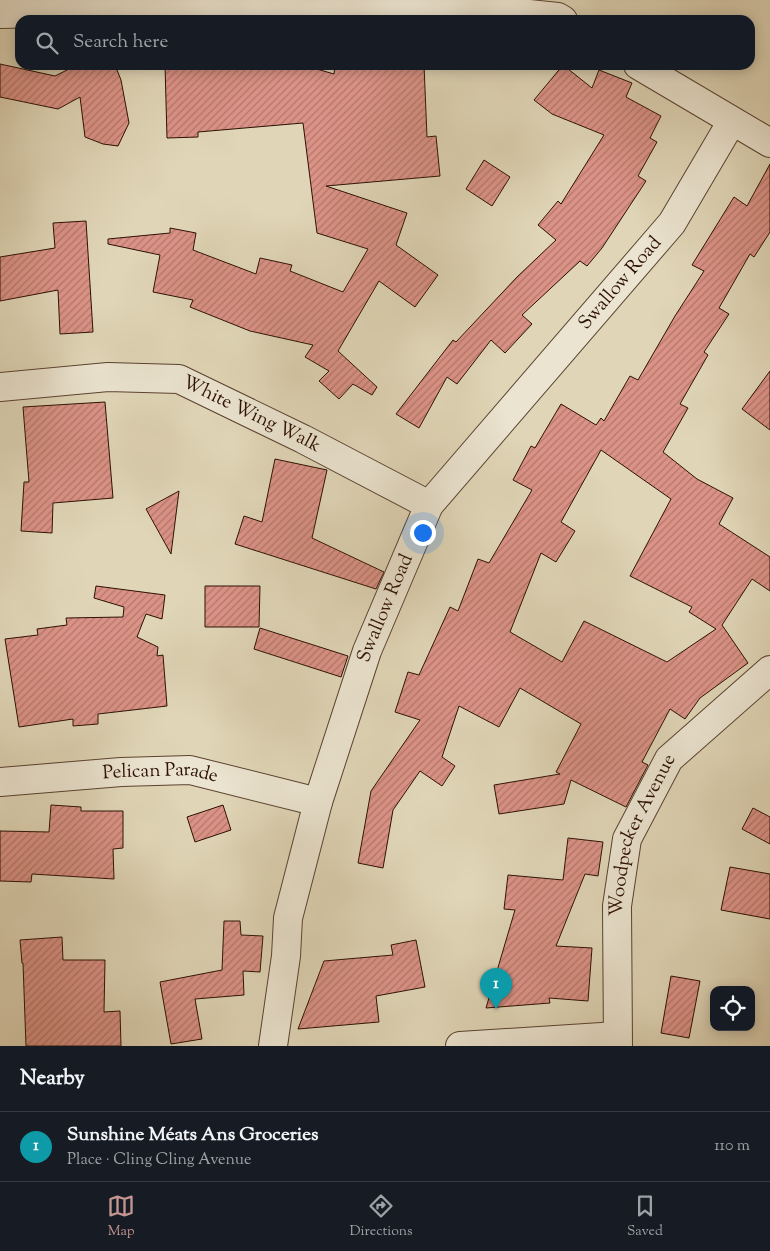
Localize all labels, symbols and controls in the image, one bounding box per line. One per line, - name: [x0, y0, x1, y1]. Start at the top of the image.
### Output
- search box: [15, 15, 755, 70]
- icon: search: [33, 29, 61, 57]
- text: Search here: [73, 29, 168, 56]
- street label: Swallow Road: [572, 230, 668, 336]
- street label: White Wing Walk: [177, 369, 326, 460]
- your location: [410, 520, 436, 546]
- street label: Swallow Road: [351, 550, 420, 666]
- street label: Woodpecker Avenue: [603, 749, 683, 916]
- street label: Pelican Parade: [102, 756, 221, 790]
- pin: 1: [480, 968, 512, 1009]
- map controls: [710, 986, 755, 1031]
- button: locate: [710, 986, 755, 1031]
- text: Nearby: [20, 1064, 85, 1094]
- text: Sunshine Méats Ans Groceries: [67, 1122, 319, 1149]
- text: 1: [33, 1135, 39, 1158]
- text: 110 m: [714, 1135, 750, 1158]
- text: Place · Cling Cling Avenue: [67, 1149, 252, 1172]
- tab: Map: [107, 1192, 135, 1242]
- tab: Directions: [349, 1192, 413, 1242]
- tab: Saved: [627, 1192, 663, 1242]

